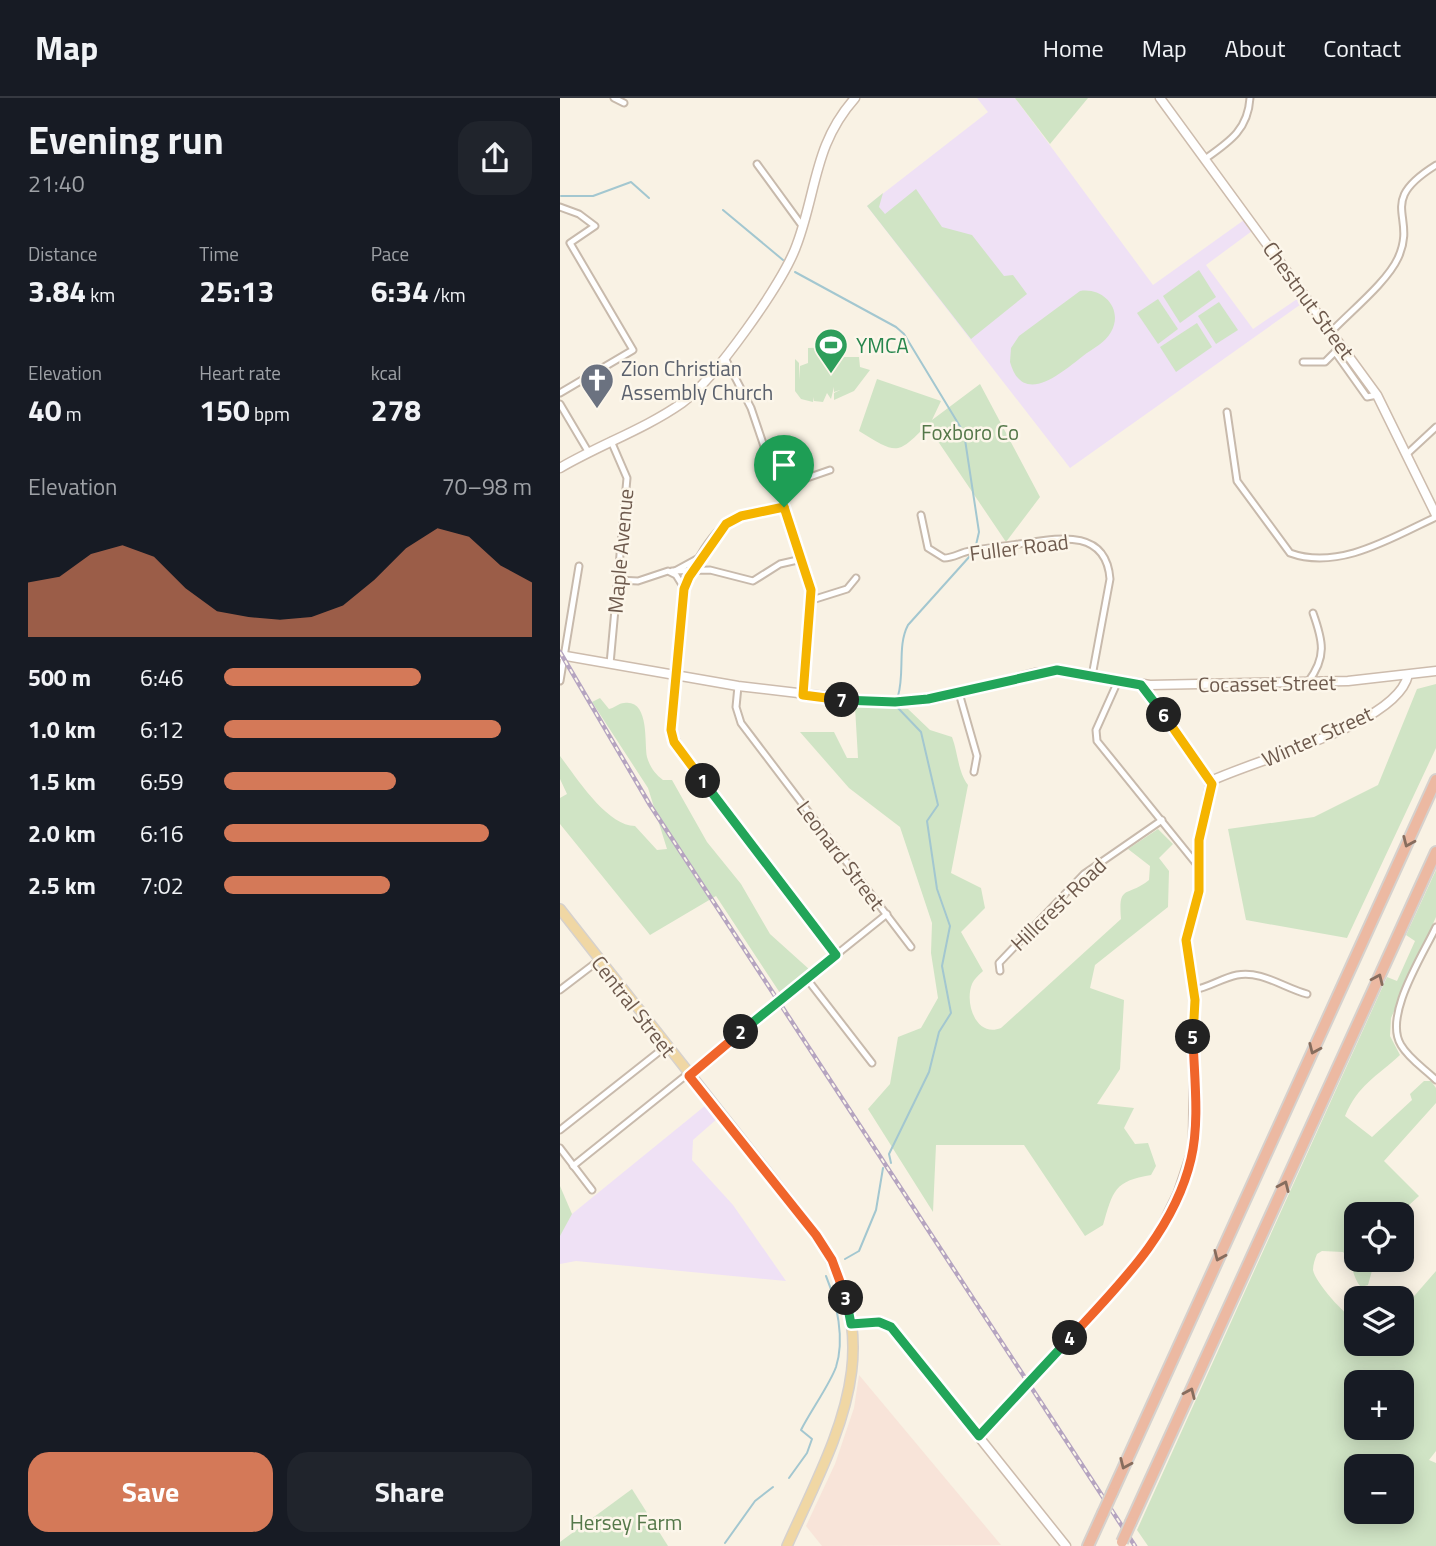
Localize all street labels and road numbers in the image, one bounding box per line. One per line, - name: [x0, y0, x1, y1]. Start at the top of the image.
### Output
- street label: Chestnut Street: [1255, 234, 1363, 366]
- street label: Maple Avenue: [599, 487, 641, 615]
- street label: Fuller Road: [968, 525, 1070, 569]
- street label: Cocasset Street: [1198, 666, 1337, 700]
- street label: Winter Street: [1256, 697, 1378, 775]
- street label: Leonard Street: [789, 793, 893, 917]
- street label: Hillcrest Road: [1003, 850, 1113, 958]
- street label: Central Street: [584, 948, 684, 1064]

